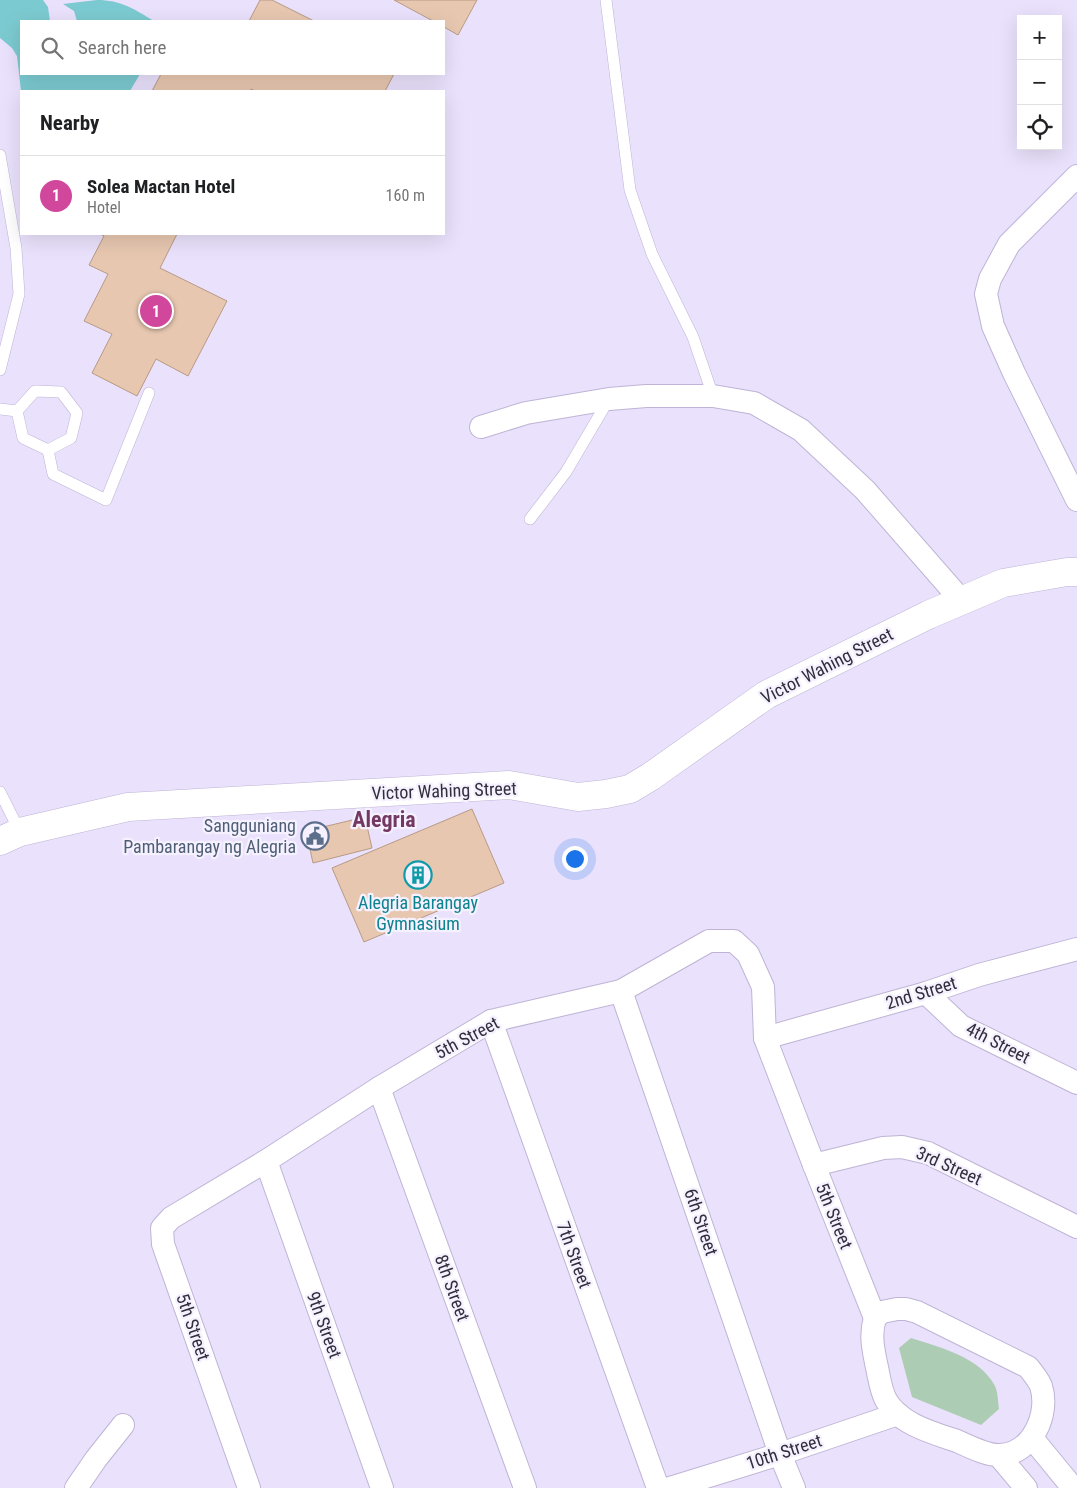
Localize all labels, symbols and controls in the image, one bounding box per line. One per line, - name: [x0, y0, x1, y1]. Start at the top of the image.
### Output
- map controls: [1017, 15, 1062, 150]
- button: +: [1017, 15, 1062, 60]
- search box: [20, 20, 445, 75]
- icon: search: [38, 34, 66, 62]
- text: Search here: [78, 36, 166, 59]
- button: −: [1017, 60, 1062, 105]
- button: locate: [1017, 105, 1062, 150]
- text: Nearby: [40, 111, 99, 135]
- text: Solea Mactan Hotel: [87, 175, 235, 198]
- text: 1: [52, 186, 60, 205]
- text: 160 m: [386, 186, 425, 205]
- text: Hotel: [87, 198, 121, 217]
- pin: 1: [140, 292, 172, 330]
- street label: Victor Wahing Street: [757, 623, 896, 708]
- street label: Victor Wahing Street: [371, 777, 517, 804]
- district label: Alegria: [352, 807, 416, 832]
- place label: Sangguniang Pambarangay ng Alegria: [123, 815, 296, 857]
- public building icon: Sangguniang Pambarangay ng Alegria: [300, 821, 330, 851]
- your location: [562, 846, 588, 872]
- building icon: Alegria Barangay Gymnasium: [403, 860, 433, 890]
- place label: Alegria Barangay Gymnasium: [358, 892, 478, 934]
- street label: 2nd Street: [883, 972, 959, 1013]
- street label: 5th Street: [431, 1012, 502, 1063]
- street label: 4th Street: [963, 1017, 1034, 1068]
- street label: 3rd Street: [913, 1142, 985, 1189]
- street label: 5th Street: [812, 1180, 857, 1252]
- street label: 6th Street: [680, 1186, 723, 1258]
- street label: 7th Street: [553, 1219, 596, 1291]
- street label: 8th Street: [431, 1252, 474, 1324]
- street label: 9th Street: [303, 1289, 346, 1361]
- street label: 5th Street: [172, 1291, 215, 1363]
- street label: 10th Street: [743, 1429, 824, 1474]

